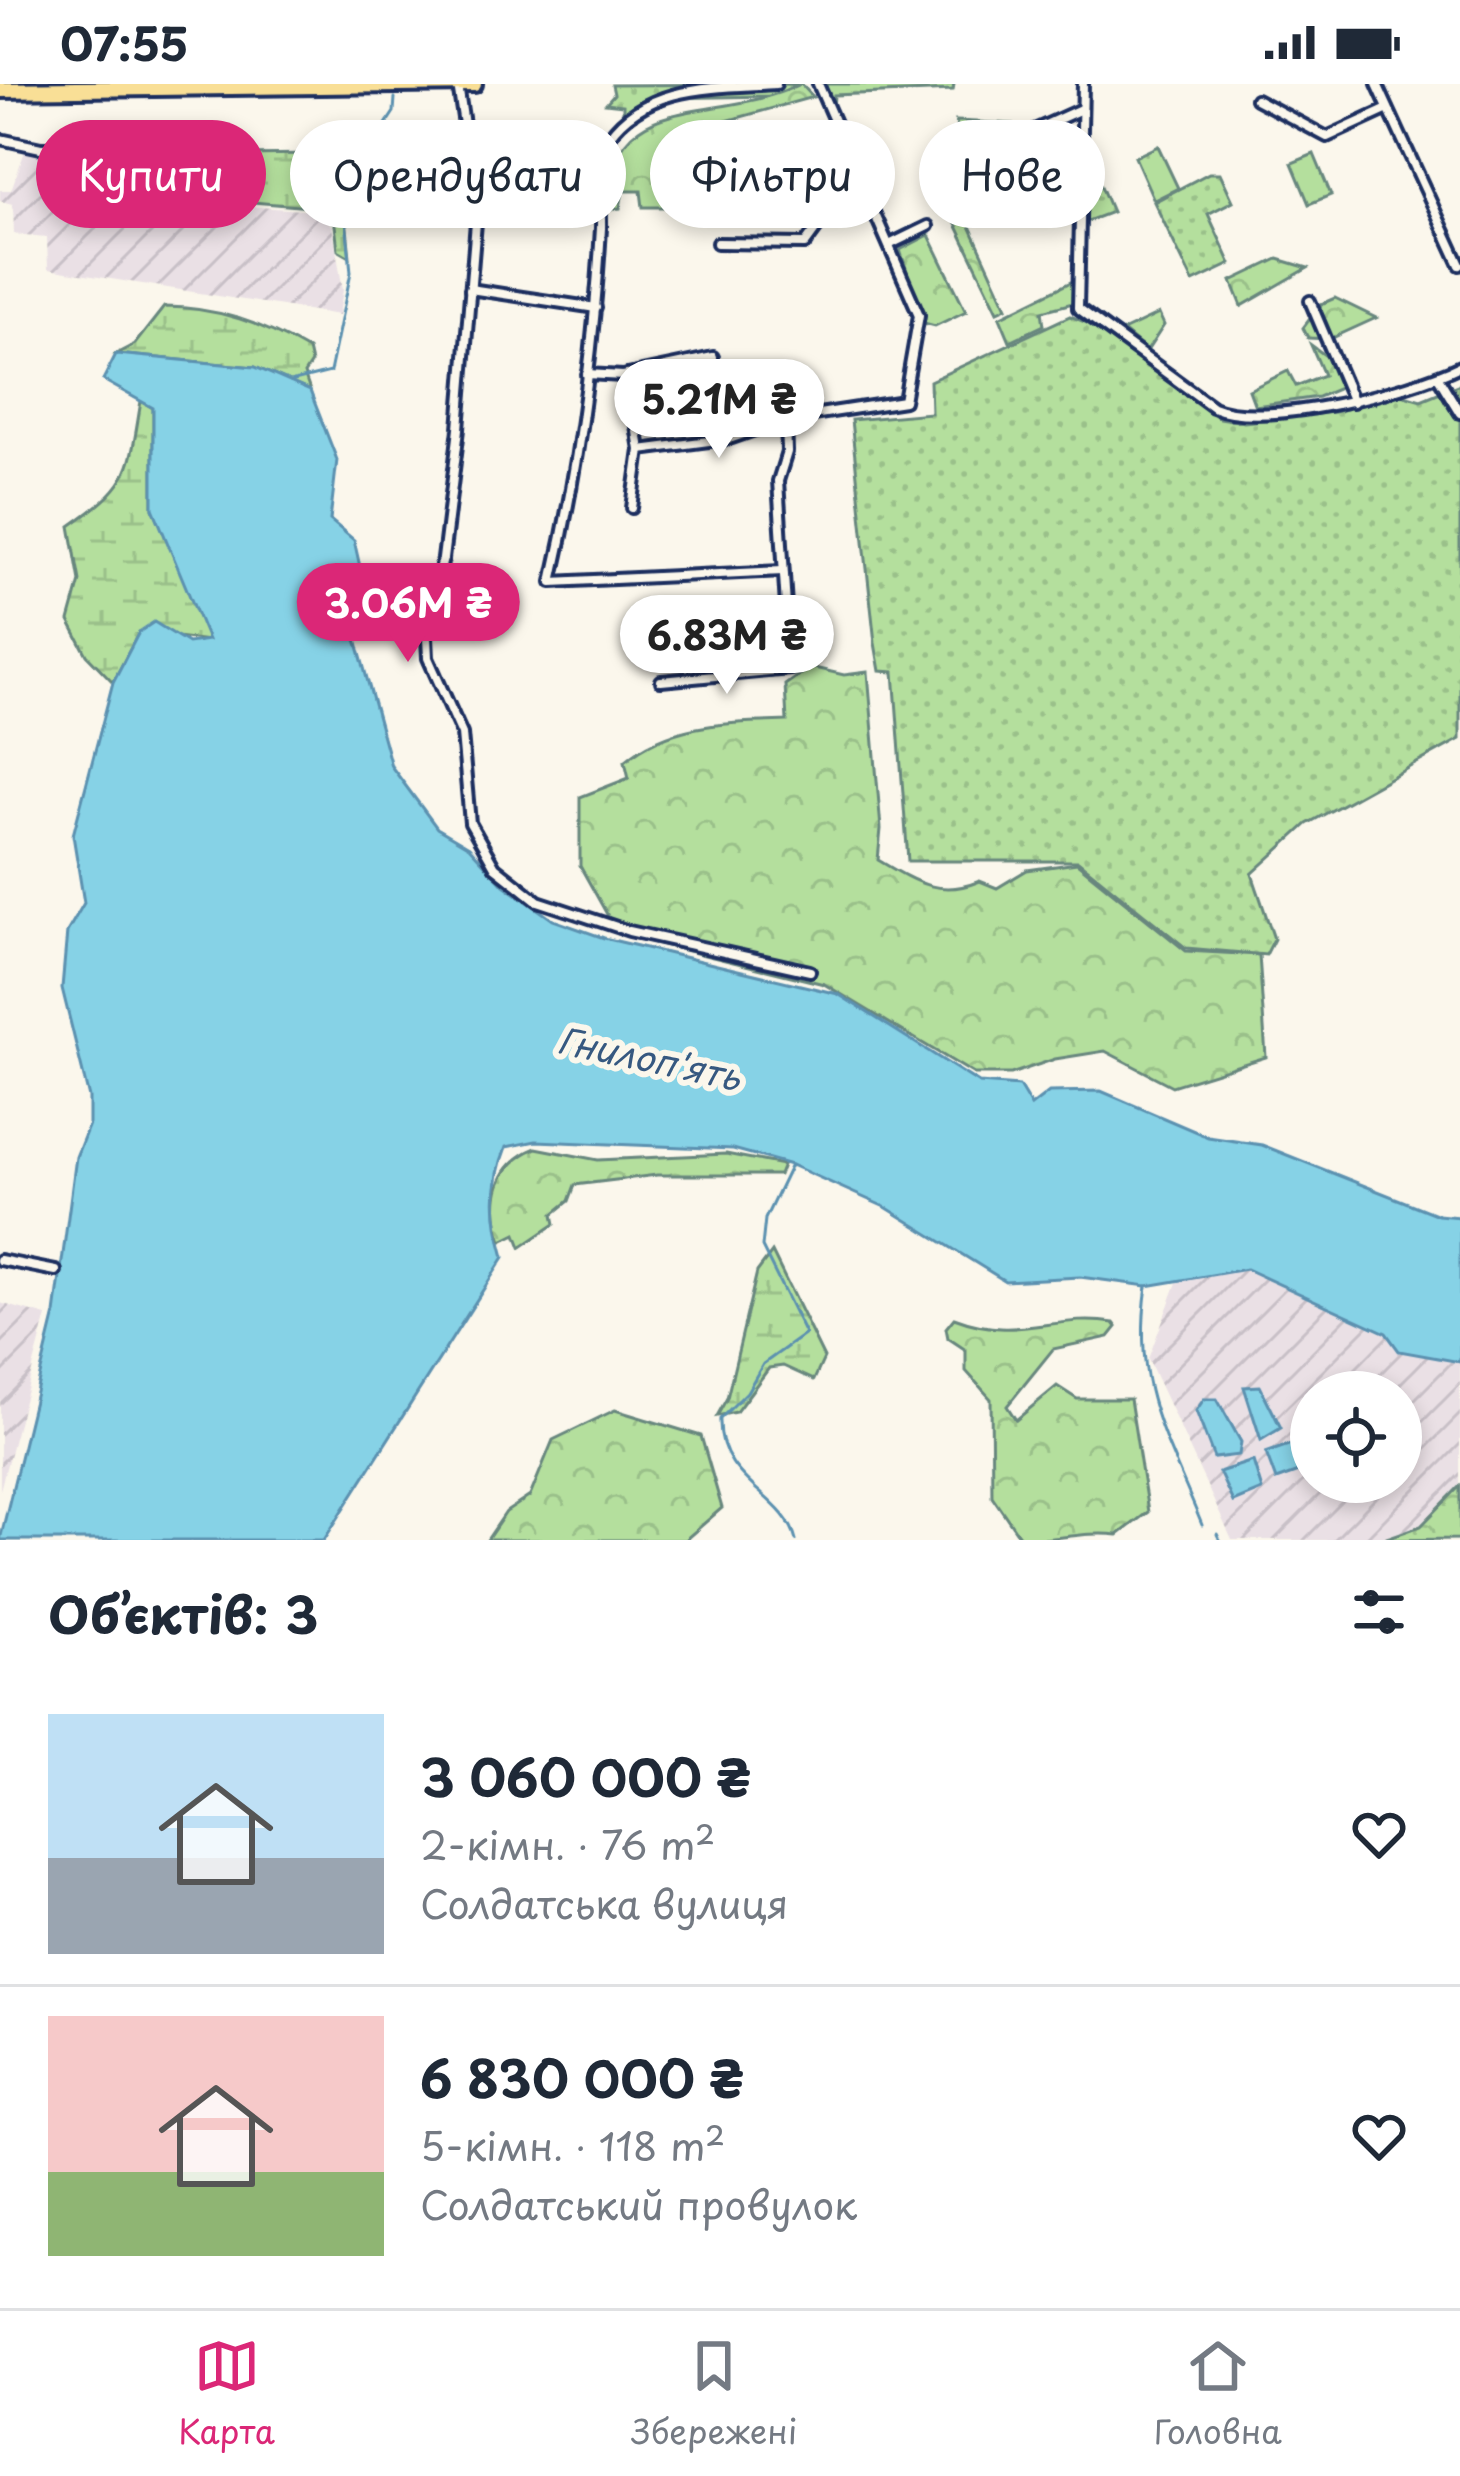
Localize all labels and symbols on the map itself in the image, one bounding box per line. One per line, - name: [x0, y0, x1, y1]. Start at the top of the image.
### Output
- pin: 5.21M ₴: [608, 359, 830, 461]
- pin: 3.06M ₴: [297, 563, 519, 665]
- pin: 6.83M ₴: [616, 595, 838, 697]
- water label: Гнилоп'ять: [553, 1011, 748, 1103]

